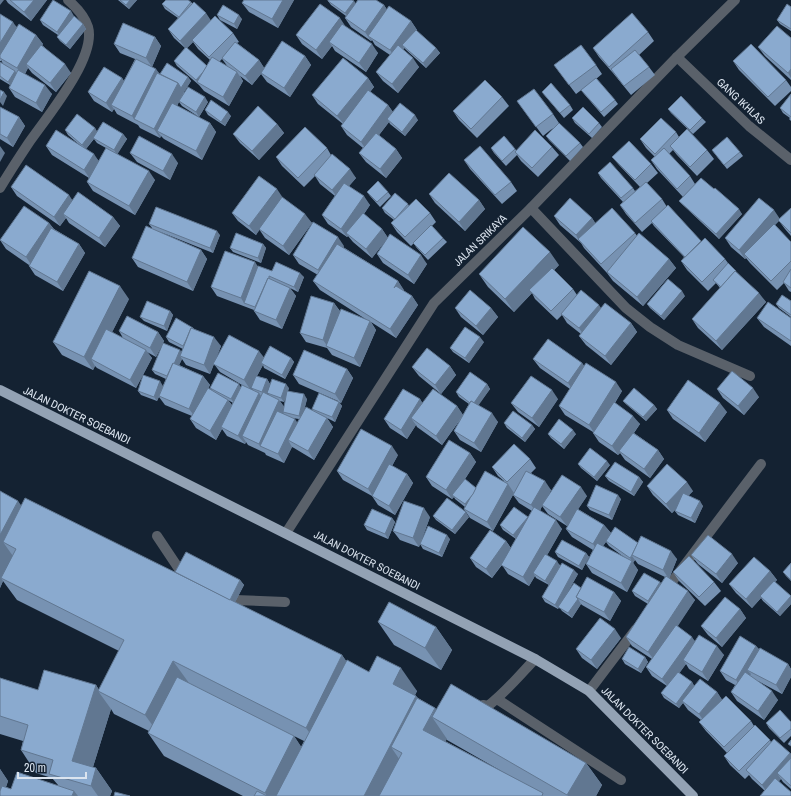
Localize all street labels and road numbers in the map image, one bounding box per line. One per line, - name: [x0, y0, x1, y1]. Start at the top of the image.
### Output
- street label: GANG IKHLAS: [714, 75, 768, 127]
- street label: JALAN SRIKAYA: [451, 211, 510, 269]
- street label: JALAN DOKTER SOEBANDI: [21, 383, 133, 447]
- street label: JALAN DOKTER SOEBANDI: [312, 527, 422, 593]
- street label: JALAN DOKTER SOEBANDI: [599, 684, 691, 776]

